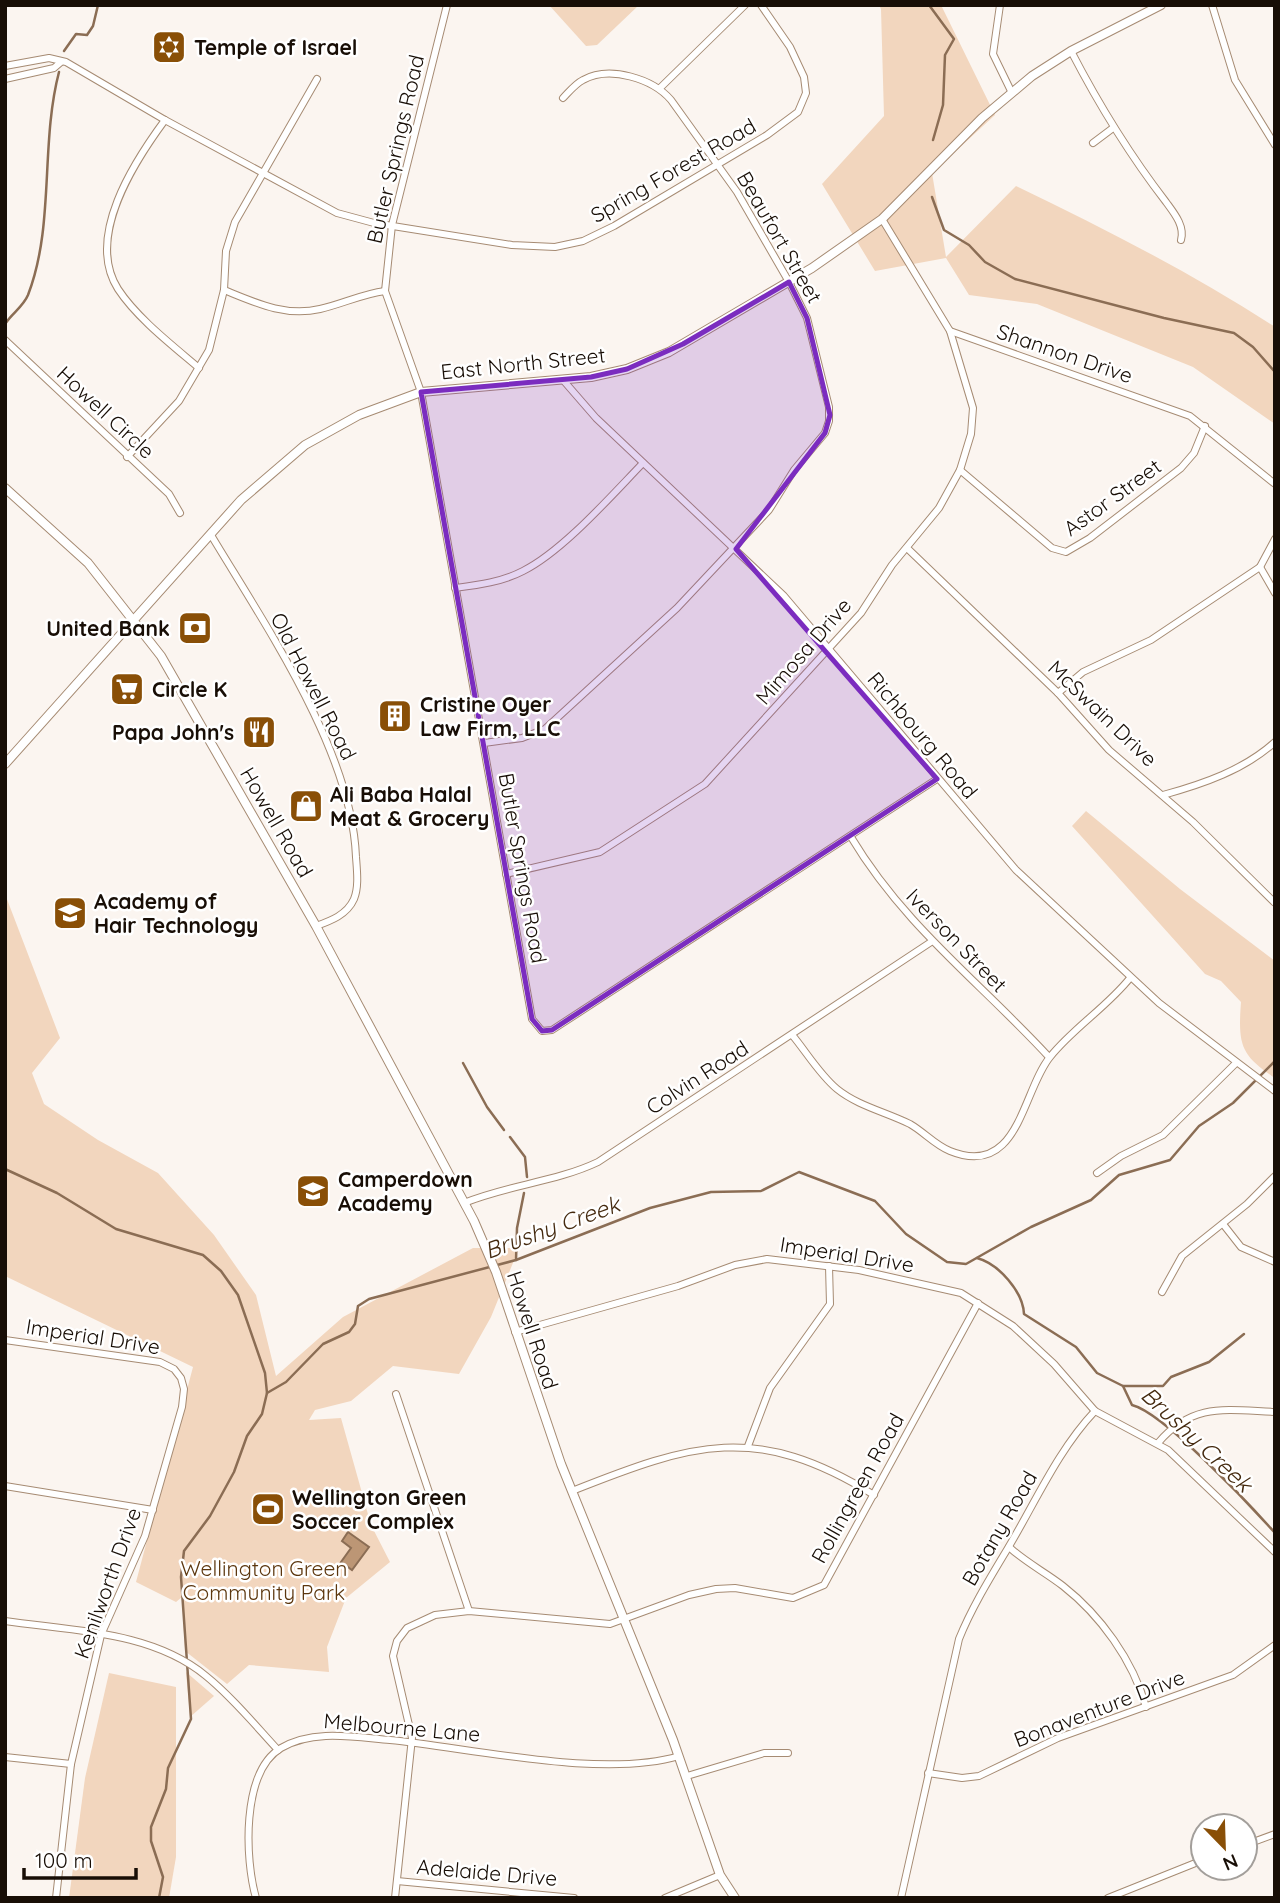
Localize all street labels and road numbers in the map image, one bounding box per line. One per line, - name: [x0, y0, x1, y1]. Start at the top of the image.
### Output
- street label: Butler Springs Road: [361, 52, 429, 246]
- street label: Spring Forest Road: [586, 112, 760, 228]
- street label: Beaufort Street: [732, 166, 828, 308]
- street label: Shannon Drive: [994, 318, 1136, 388]
- street label: East North Street: [439, 341, 607, 385]
- street label: Howell Circle: [52, 360, 160, 464]
- street label: Astor Street: [1058, 453, 1166, 541]
- street label: Mimosa Drive: [750, 592, 856, 710]
- street label: Old Howell Road: [266, 608, 362, 764]
- street label: McSwain Drive: [1043, 654, 1163, 772]
- street label: Richbourg Road: [862, 666, 984, 804]
- street label: Howell Road: [235, 762, 319, 882]
- street label: Butler Springs Road: [493, 771, 553, 965]
- street label: Iverson Street: [901, 883, 1013, 997]
- street label: Colvin Road: [641, 1034, 753, 1120]
- street label: Imperial Drive: [778, 1231, 916, 1277]
- street label: Howell Road: [502, 1268, 564, 1392]
- street label: Imperial Drive: [24, 1313, 162, 1359]
- street label: Rollingreen Road: [805, 1409, 909, 1567]
- street label: Botany Road: [956, 1466, 1042, 1590]
- street label: Kenilworth Drive: [68, 1504, 146, 1662]
- street label: Bonaventure Drive: [1010, 1663, 1188, 1753]
- street label: Melbourne Lane: [323, 1707, 481, 1747]
- street label: Adelaide Drive: [416, 1853, 558, 1891]

